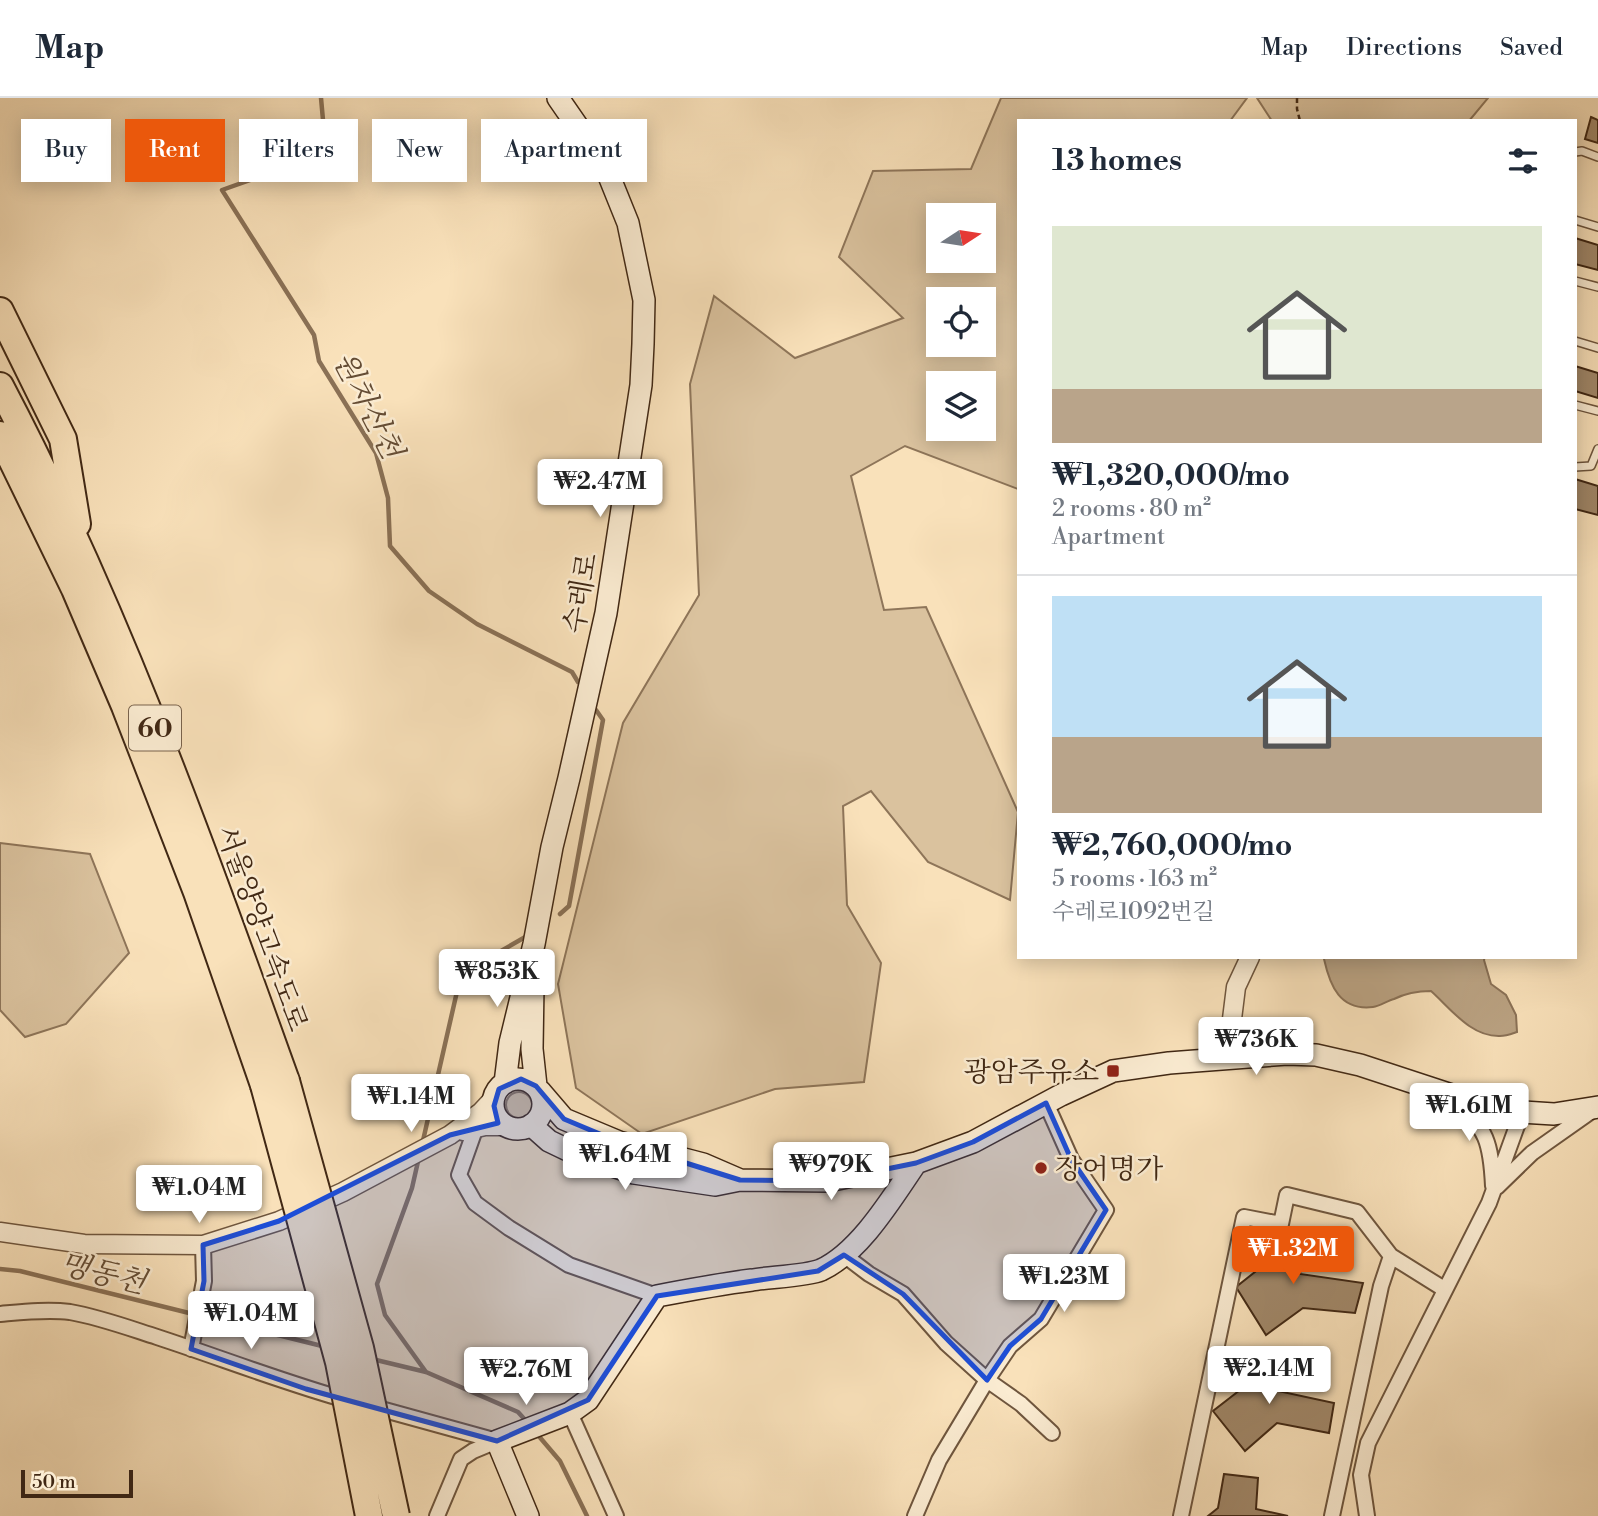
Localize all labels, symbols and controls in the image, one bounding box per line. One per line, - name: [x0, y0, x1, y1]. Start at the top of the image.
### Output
- text: Map: [35, 28, 104, 69]
- text: Map: [1261, 33, 1308, 63]
- text: Directions: [1346, 33, 1462, 63]
- text: Saved: [1500, 33, 1563, 63]
- chip: Buy: [21, 119, 111, 182]
- chip: Rent: [125, 119, 225, 182]
- chip: Filters: [239, 119, 358, 182]
- chip: New: [372, 119, 467, 182]
- chip: Apartment: [481, 119, 647, 182]
- text: 13 homes: [1052, 142, 1182, 180]
- icon: filters: [1504, 142, 1542, 180]
- north arrow: [926, 203, 996, 273]
- map controls: [926, 203, 996, 441]
- icon: home: [1234, 272, 1360, 398]
- button: locate: [926, 287, 996, 357]
- water label: 원차산천: [324, 345, 411, 468]
- button: layers: [926, 371, 996, 441]
- text: ₩1,320,000/mo: [1052, 457, 1290, 495]
- pin: ₩2.47M: [543, 460, 657, 519]
- text: ₩2.47M: [554, 468, 646, 496]
- text: 2 rooms · 80 m²: [1052, 495, 1211, 523]
- text: Apartment: [1052, 523, 1165, 551]
- street label: 수레로: [557, 550, 606, 636]
- icon: home: [1234, 641, 1360, 767]
- road number: 60: [129, 706, 181, 750]
- street label: 서울양양고속도로: [208, 821, 315, 1036]
- text: ₩2,760,000/mo: [1052, 827, 1292, 865]
- text: 5 rooms · 163 m²: [1052, 865, 1217, 893]
- text: 수레로1092번길: [1052, 898, 1215, 926]
- pin: ₩853K: [448, 950, 546, 1009]
- text: ₩853K: [455, 958, 539, 986]
- pin: ₩736K: [1207, 1018, 1305, 1077]
- text: ₩736K: [1214, 1026, 1298, 1054]
- place label: 광암주유소: [964, 1055, 1099, 1090]
- marker: 광암주유소: [1105, 1063, 1121, 1079]
- pin: ₩1.14M: [354, 1074, 468, 1134]
- text: ₩1.14M: [367, 1083, 455, 1111]
- pin: ₩1.61M: [1412, 1084, 1526, 1143]
- text: ₩1.61M: [1426, 1092, 1512, 1120]
- pin: ₩1.64M: [568, 1132, 682, 1192]
- text: ₩1.64M: [579, 1141, 671, 1169]
- pin: ₩979K: [782, 1142, 880, 1202]
- text: ₩979K: [789, 1151, 873, 1179]
- place label: 장어명가: [1055, 1152, 1163, 1187]
- marker: 장어명가: [1033, 1160, 1049, 1176]
- pin: ₩1.04M: [142, 1166, 256, 1225]
- text: ₩1.04M: [152, 1174, 246, 1202]
- pin: ₩1.32M: [1236, 1226, 1350, 1286]
- text: ₩1.32M: [1248, 1235, 1338, 1263]
- water label: 맹동천: [56, 1245, 151, 1303]
- pin: ₩1.23M: [1007, 1254, 1121, 1314]
- text: ₩1.23M: [1019, 1263, 1109, 1291]
- pin: ₩1.04M: [194, 1292, 308, 1351]
- text: ₩1.04M: [204, 1300, 298, 1328]
- pin: ₩2.14M: [1212, 1346, 1326, 1406]
- pin: ₩2.76M: [469, 1348, 583, 1407]
- text: ₩2.14M: [1224, 1355, 1314, 1383]
- text: ₩2.76M: [480, 1356, 572, 1384]
- scale bar: [21, 1467, 133, 1499]
- text: 50 m: [32, 1470, 76, 1494]

